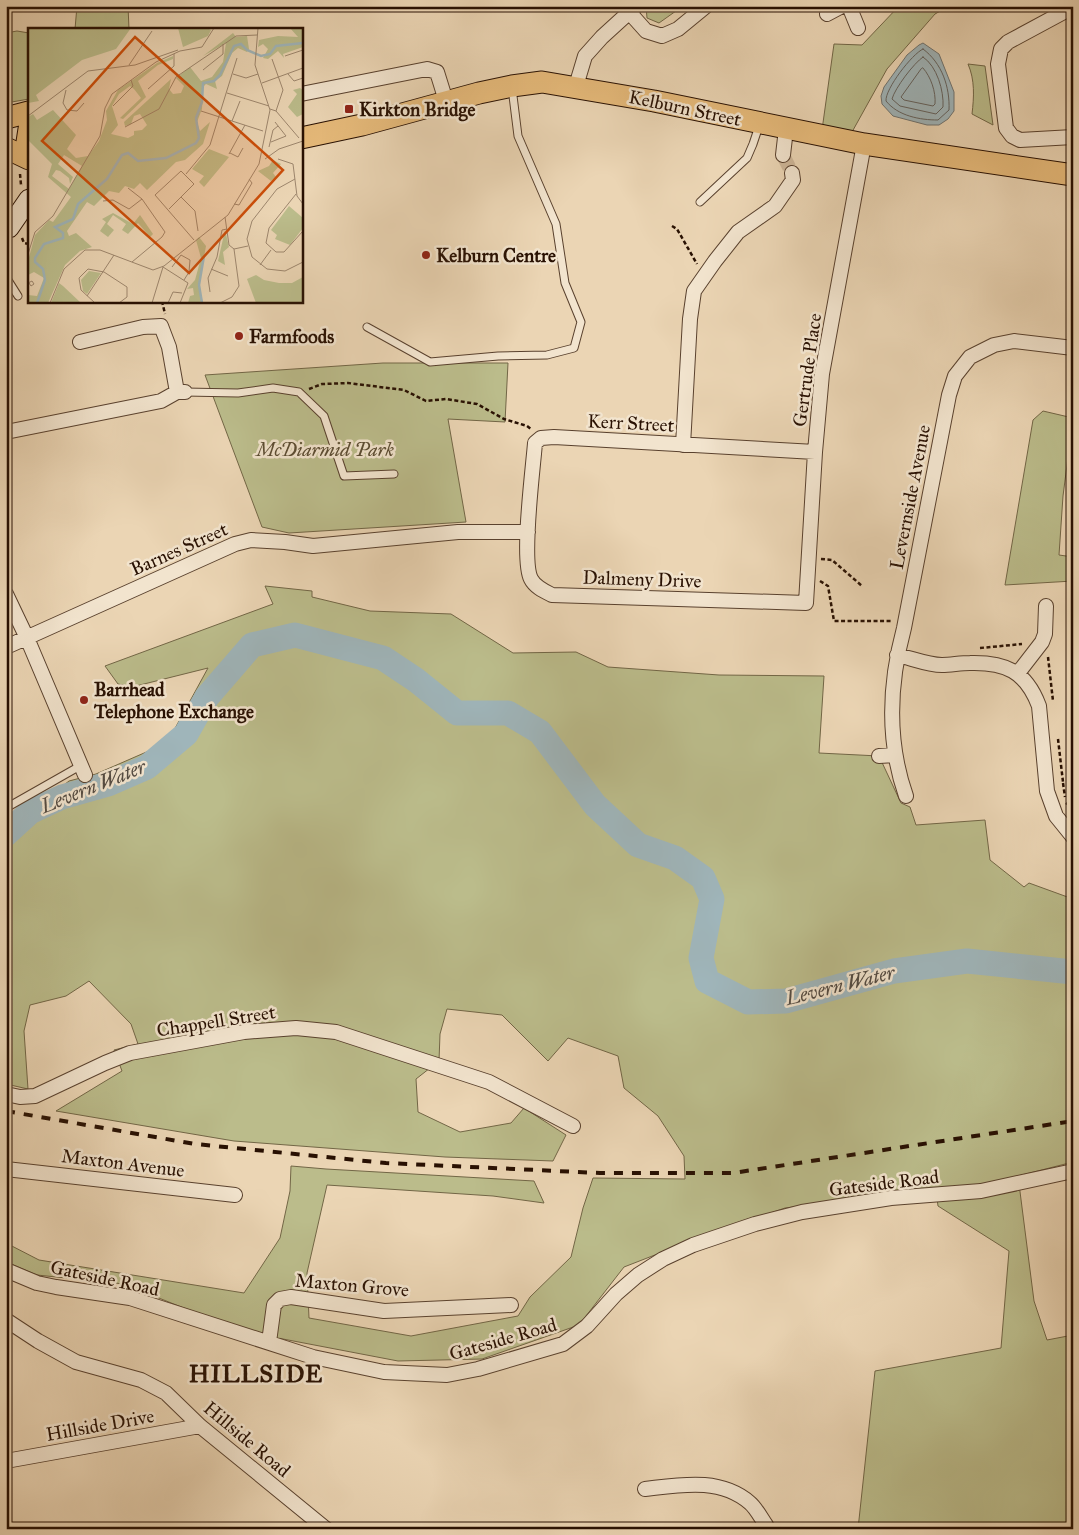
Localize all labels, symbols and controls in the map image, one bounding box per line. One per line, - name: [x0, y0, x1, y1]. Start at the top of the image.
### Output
- inset map: [28, 28, 302, 302]
- street label: Kelburn Street: [627, 85, 744, 131]
- place label: Kirkton Bridge: [359, 98, 475, 122]
- marker: Kirkton Bridge: [343, 103, 355, 115]
- place label: Kelburn Centre: [436, 244, 556, 267]
- marker: Kelburn Centre: [420, 249, 432, 261]
- street label: Gertrude Place: [788, 312, 826, 428]
- place label: Farmfoods: [249, 325, 334, 348]
- marker: Farmfoods: [233, 330, 245, 342]
- street label: Kerr Street: [587, 409, 675, 437]
- street label: Levernside Avenue: [885, 423, 935, 571]
- park label: McDiarmid Park: [254, 438, 394, 461]
- street label: Barnes Street: [127, 517, 231, 581]
- street label: Dalmeny Drive: [582, 565, 702, 593]
- place label: Barrhead Telephone Exchange: [93, 678, 254, 724]
- marker: Barrhead Telephone Exchange: [78, 694, 90, 706]
- water label: Levern Water: [36, 753, 151, 818]
- water label: Levern Water: [782, 959, 899, 1010]
- street label: Chappell Street: [155, 1000, 277, 1042]
- street label: Maxton Avenue: [60, 1144, 186, 1182]
- street label: Gateside Road: [828, 1165, 941, 1201]
- street label: Gateside Road: [48, 1255, 162, 1301]
- street label: Maxton Grove: [294, 1269, 410, 1301]
- street label: Gateside Road: [447, 1313, 560, 1365]
- district label: HILLSIDE: [189, 1359, 323, 1389]
- street label: Hillside Road: [199, 1396, 295, 1482]
- street label: Hillside Drive: [44, 1404, 156, 1446]

